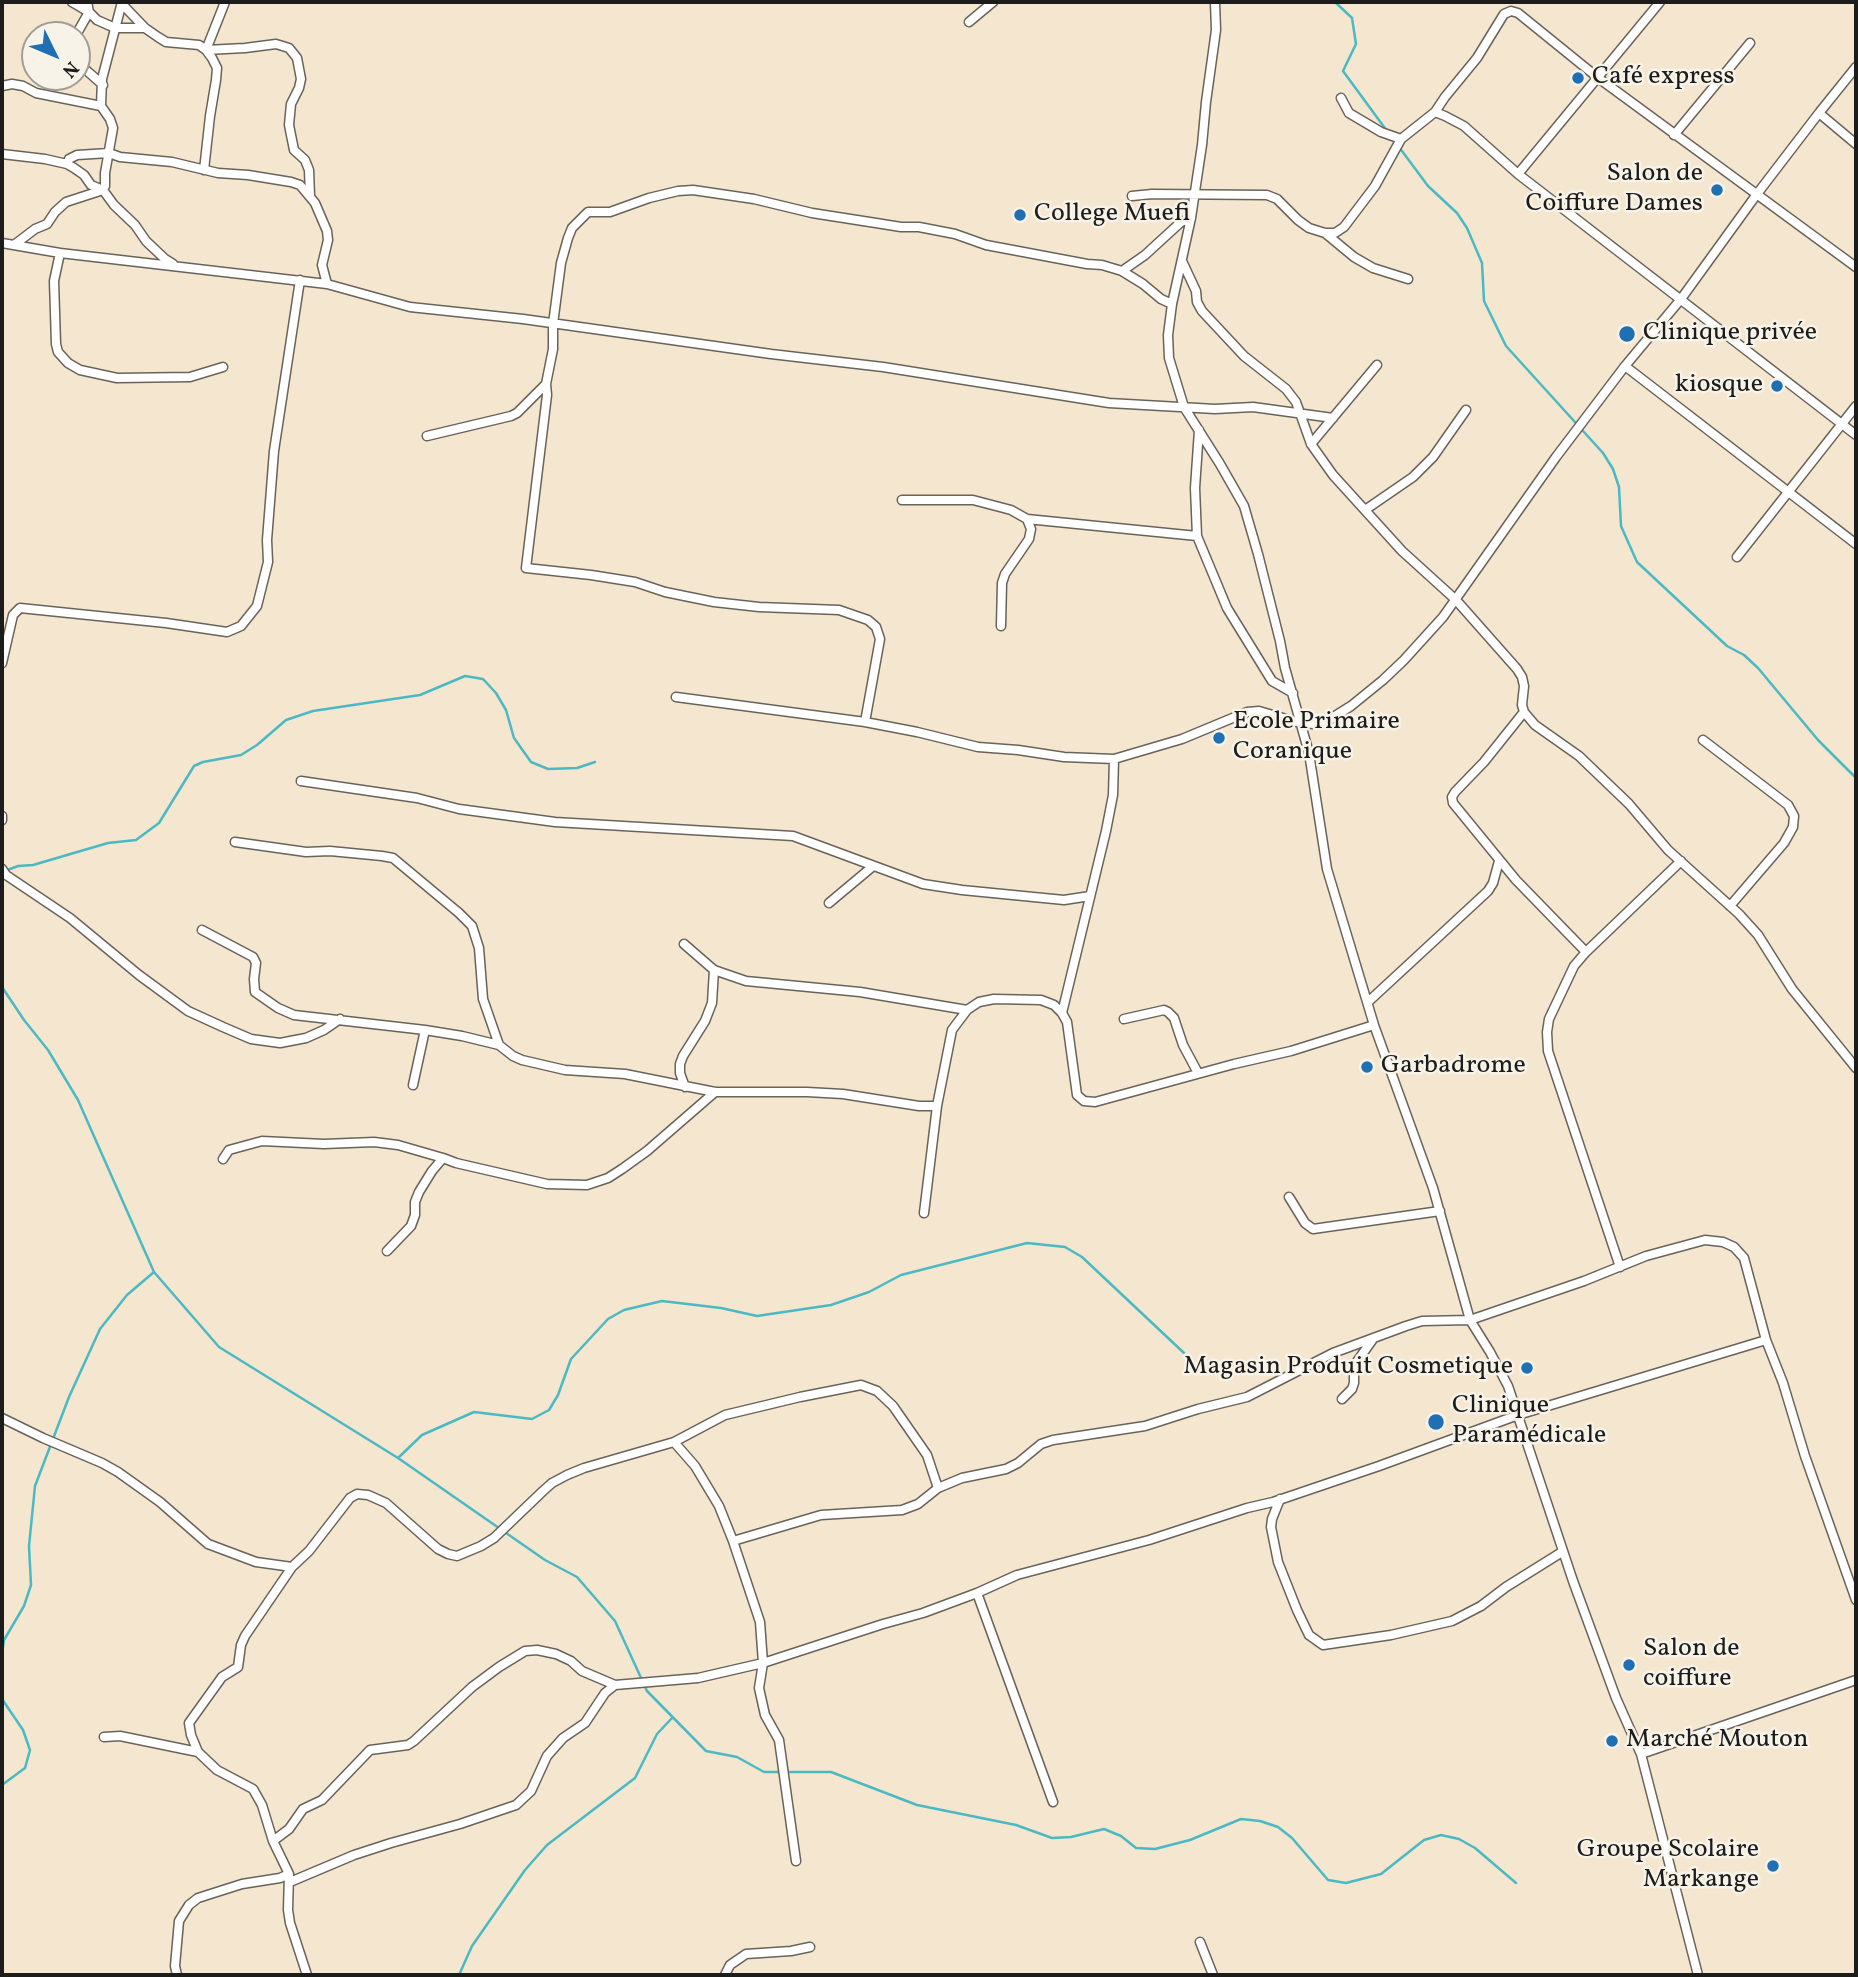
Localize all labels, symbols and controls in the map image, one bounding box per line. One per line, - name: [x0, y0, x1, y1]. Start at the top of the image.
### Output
- north arrow: [21, 21, 91, 91]
- text: N: [56, 55, 84, 83]
- place label: Café express: [1592, 62, 1735, 94]
- marker: Café express: [1570, 70, 1586, 86]
- place label: Salon de Coiffure Dames: [1526, 159, 1703, 220]
- marker: Salon de Coiffure Dames: [1709, 182, 1725, 198]
- place label: College Muefi: [1034, 199, 1190, 231]
- marker: College Muefi: [1012, 207, 1028, 223]
- place label: Clinique privée: [1643, 318, 1817, 350]
- marker: Clinique privée: [1617, 324, 1637, 344]
- place label: kiosque: [1675, 370, 1763, 402]
- marker: kiosque: [1769, 378, 1785, 394]
- place label: Ecole Primaire Coranique: [1233, 707, 1400, 768]
- marker: Ecole Primaire Coranique: [1211, 730, 1227, 746]
- place label: Garbadrome: [1381, 1051, 1526, 1083]
- marker: Garbadrome: [1359, 1059, 1375, 1075]
- place label: Magasin Produit Cosmetique: [1183, 1352, 1513, 1384]
- marker: Magasin Produit Cosmetique: [1519, 1360, 1535, 1376]
- place label: Clinique Paramédicale: [1452, 1391, 1606, 1452]
- marker: Clinique Paramédicale: [1426, 1412, 1446, 1432]
- place label: Salon de coiffure: [1643, 1634, 1740, 1696]
- marker: Salon de coiffure: [1621, 1657, 1637, 1673]
- place label: Marché Mouton: [1626, 1725, 1808, 1757]
- marker: Marché Mouton: [1604, 1733, 1620, 1749]
- place label: Groupe Scolaire Markange: [1577, 1835, 1759, 1896]
- marker: Groupe Scolaire Markange: [1765, 1858, 1781, 1874]

